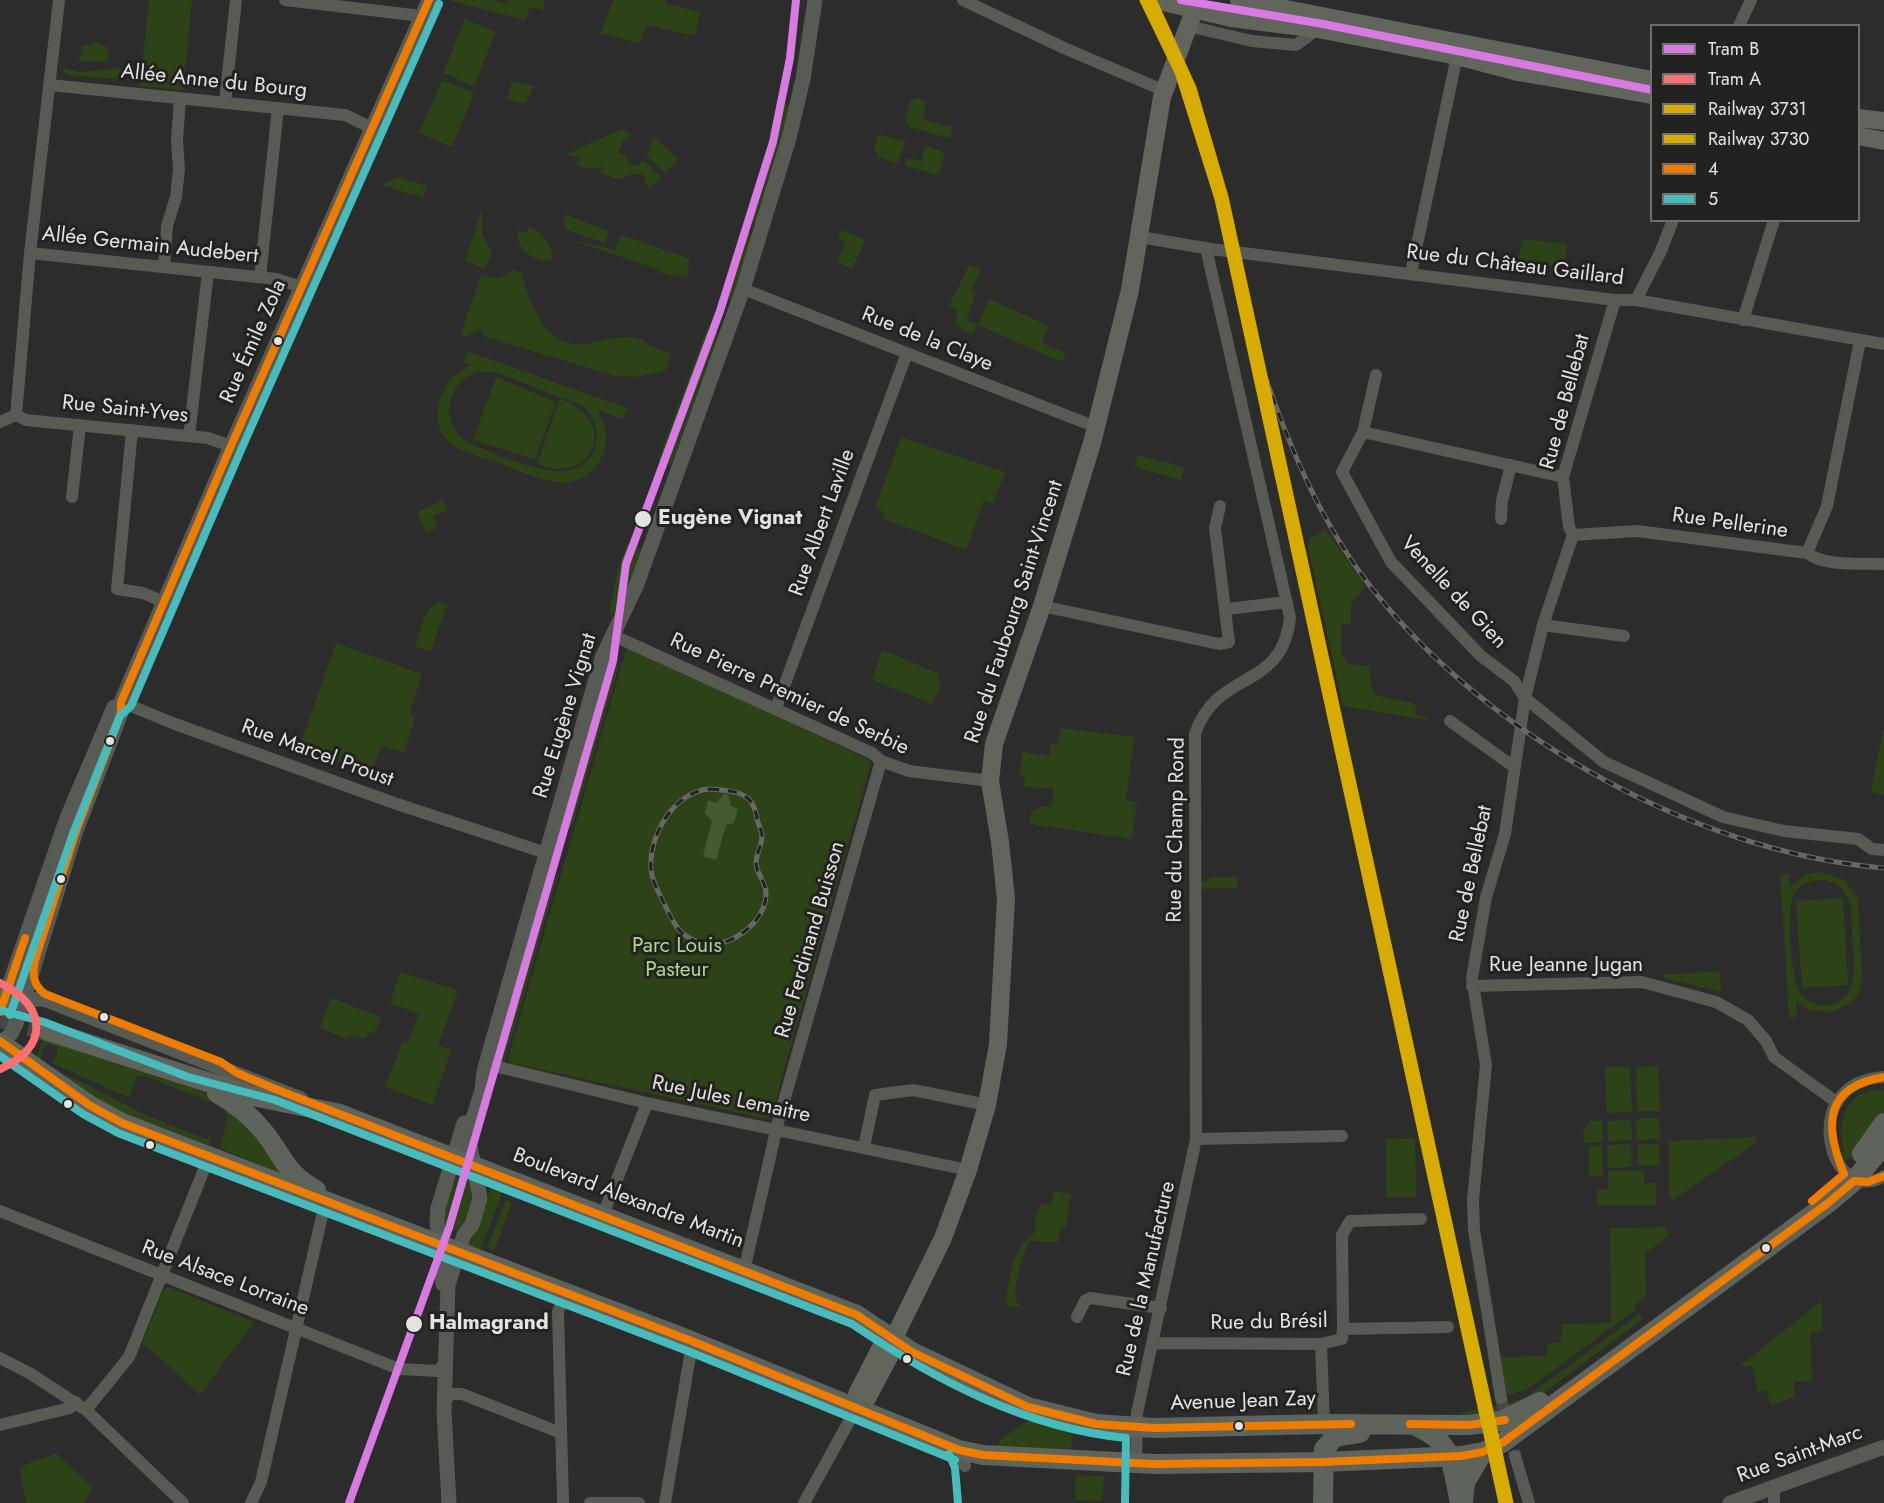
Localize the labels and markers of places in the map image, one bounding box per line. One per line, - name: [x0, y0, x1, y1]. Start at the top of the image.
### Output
- unlabelled marker: [272, 335, 284, 347]
- place label: Eugène Vignat: [658, 506, 802, 532]
- marker: Eugène Vignat: [633, 509, 653, 529]
- unlabelled marker: [104, 735, 116, 747]
- unlabelled marker: [55, 873, 67, 885]
- unlabelled marker: [98, 1011, 110, 1023]
- unlabelled marker: [62, 1098, 74, 1110]
- unlabelled marker: [144, 1139, 156, 1151]
- unlabelled marker: [1760, 1242, 1772, 1254]
- place label: Halmagrand: [429, 1311, 549, 1337]
- marker: Halmagrand: [404, 1314, 424, 1334]
- unlabelled marker: [901, 1353, 913, 1365]
- unlabelled marker: [1233, 1420, 1245, 1432]

